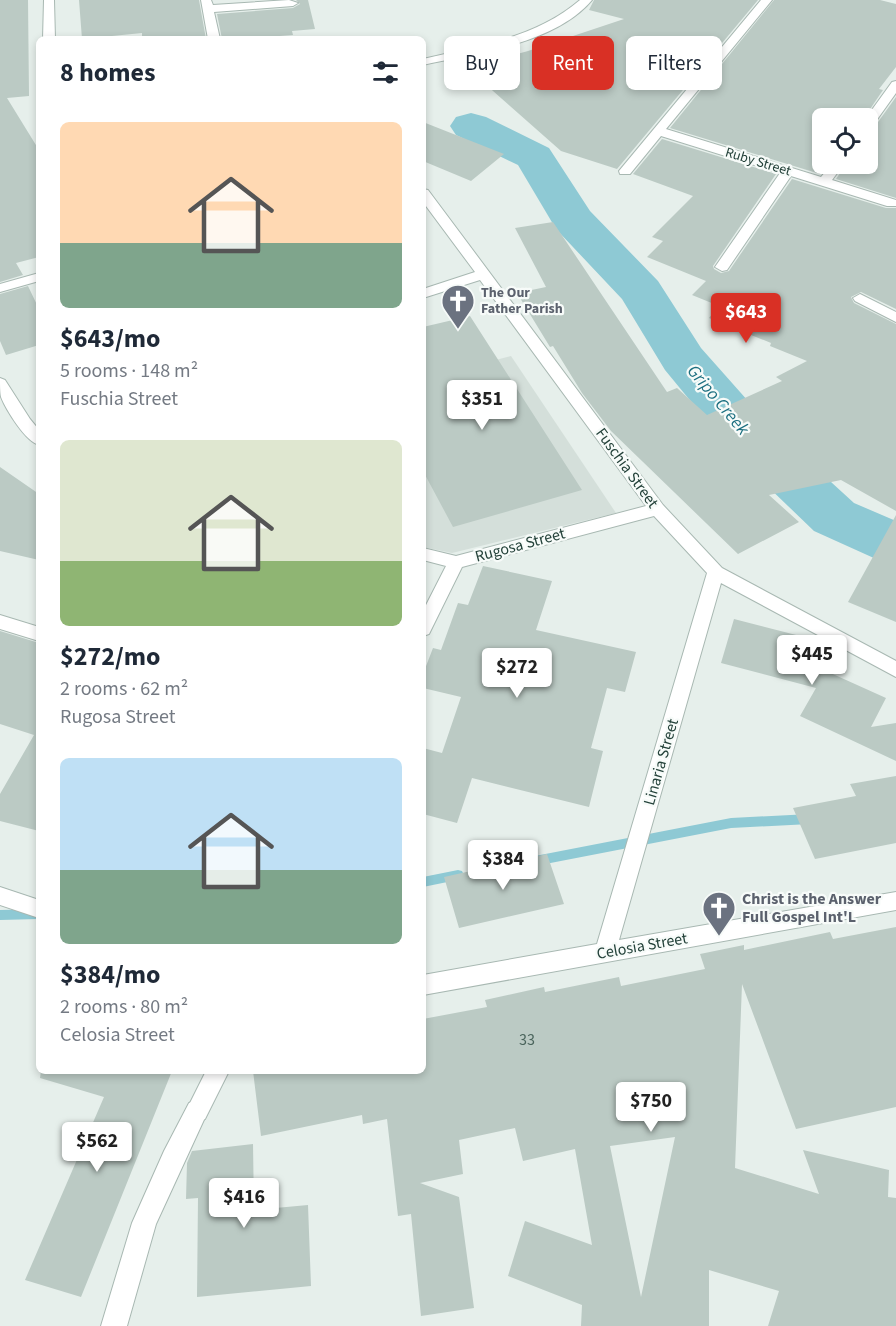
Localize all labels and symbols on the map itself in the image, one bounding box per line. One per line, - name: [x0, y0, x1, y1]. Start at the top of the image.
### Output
- street label: Ruby Street: [723, 143, 794, 182]
- church icon: The Our Father Parish: [440, 283, 476, 330]
- place label: The Our Father Parish: [481, 283, 563, 319]
- pin: $643: [710, 293, 782, 344]
- water label: Gripo Creek: [681, 359, 755, 441]
- pin: $351: [446, 380, 518, 431]
- street label: Fuschia Street: [590, 423, 664, 513]
- street label: Rugosa Street: [473, 522, 568, 568]
- pin: $445: [776, 635, 848, 686]
- pin: $272: [481, 648, 553, 699]
- street label: Linaria Street: [638, 715, 684, 808]
- pin: $384: [467, 840, 539, 891]
- place label: Christ is the Answer Full Gospel Int'L: [742, 888, 882, 928]
- church icon: Christ is the Answer Full Gospel Int'L: [701, 890, 737, 937]
- street label: Celosia Street: [595, 927, 690, 965]
- house number: 33: [519, 1029, 535, 1051]
- pin: $750: [615, 1082, 687, 1133]
- pin: $562: [61, 1122, 133, 1173]
- pin: $416: [208, 1178, 280, 1229]

